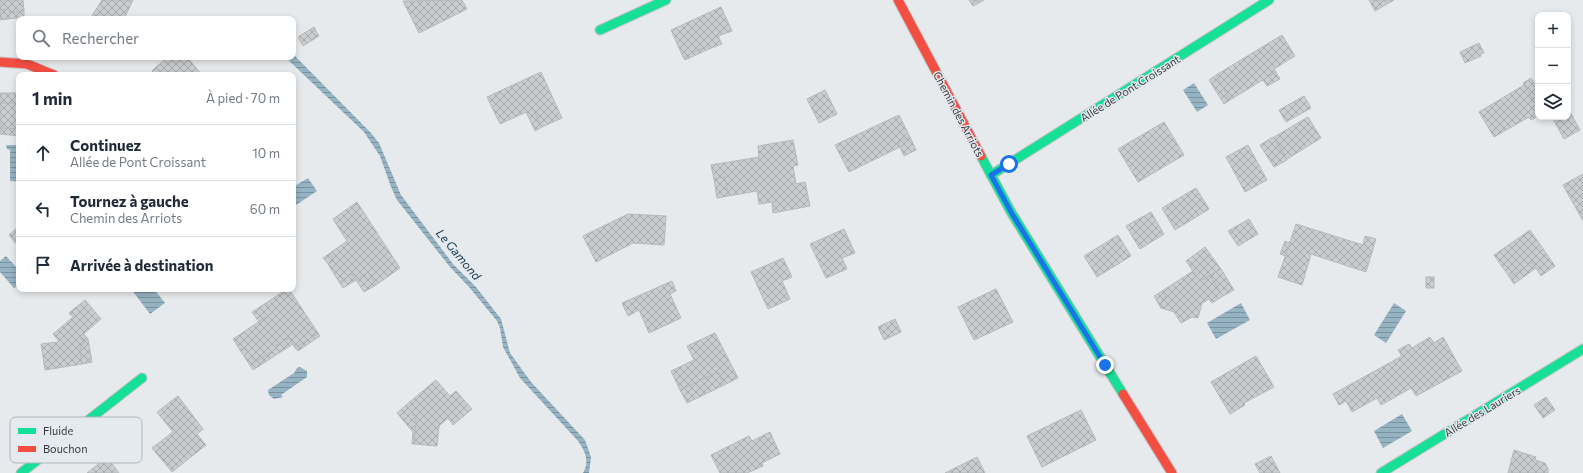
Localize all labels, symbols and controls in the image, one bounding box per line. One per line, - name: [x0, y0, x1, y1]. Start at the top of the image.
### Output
- map controls: [1535, 12, 1571, 120]
- button: +: [1535, 12, 1571, 48]
- search box: [16, 16, 296, 60]
- icon: search: [30, 27, 52, 49]
- text: Rechercher: [62, 29, 139, 47]
- button: −: [1535, 48, 1571, 84]
- street label: Allée de Pont Croissant: [1078, 52, 1183, 124]
- street label: Chemin des Arriots: [931, 69, 987, 159]
- button: layers: [1535, 84, 1571, 120]
- text: 1 min: [32, 88, 72, 109]
- text: À pied · 70 m: [206, 90, 280, 106]
- text: Continuez: [70, 136, 141, 154]
- icon: ahead: [32, 142, 54, 164]
- text: 10 m: [252, 145, 280, 161]
- text: Allée de Pont Croissant: [70, 154, 206, 170]
- route start: [1000, 155, 1018, 173]
- text: Tournez à gauche: [70, 192, 189, 210]
- icon: left: [32, 198, 54, 220]
- text: 60 m: [250, 201, 280, 217]
- text: Chemin des Arriots: [70, 210, 182, 226]
- water label: Le Gamond: [434, 226, 485, 283]
- icon: arrive: [32, 254, 54, 276]
- text: Arrivée à destination: [70, 256, 213, 274]
- route end: [1096, 356, 1114, 374]
- street label: Allée des Lauriers: [1442, 383, 1522, 439]
- legend: [10, 417, 142, 463]
- text: Fluide: [43, 424, 73, 437]
- text: Bouchon: [43, 442, 87, 455]

